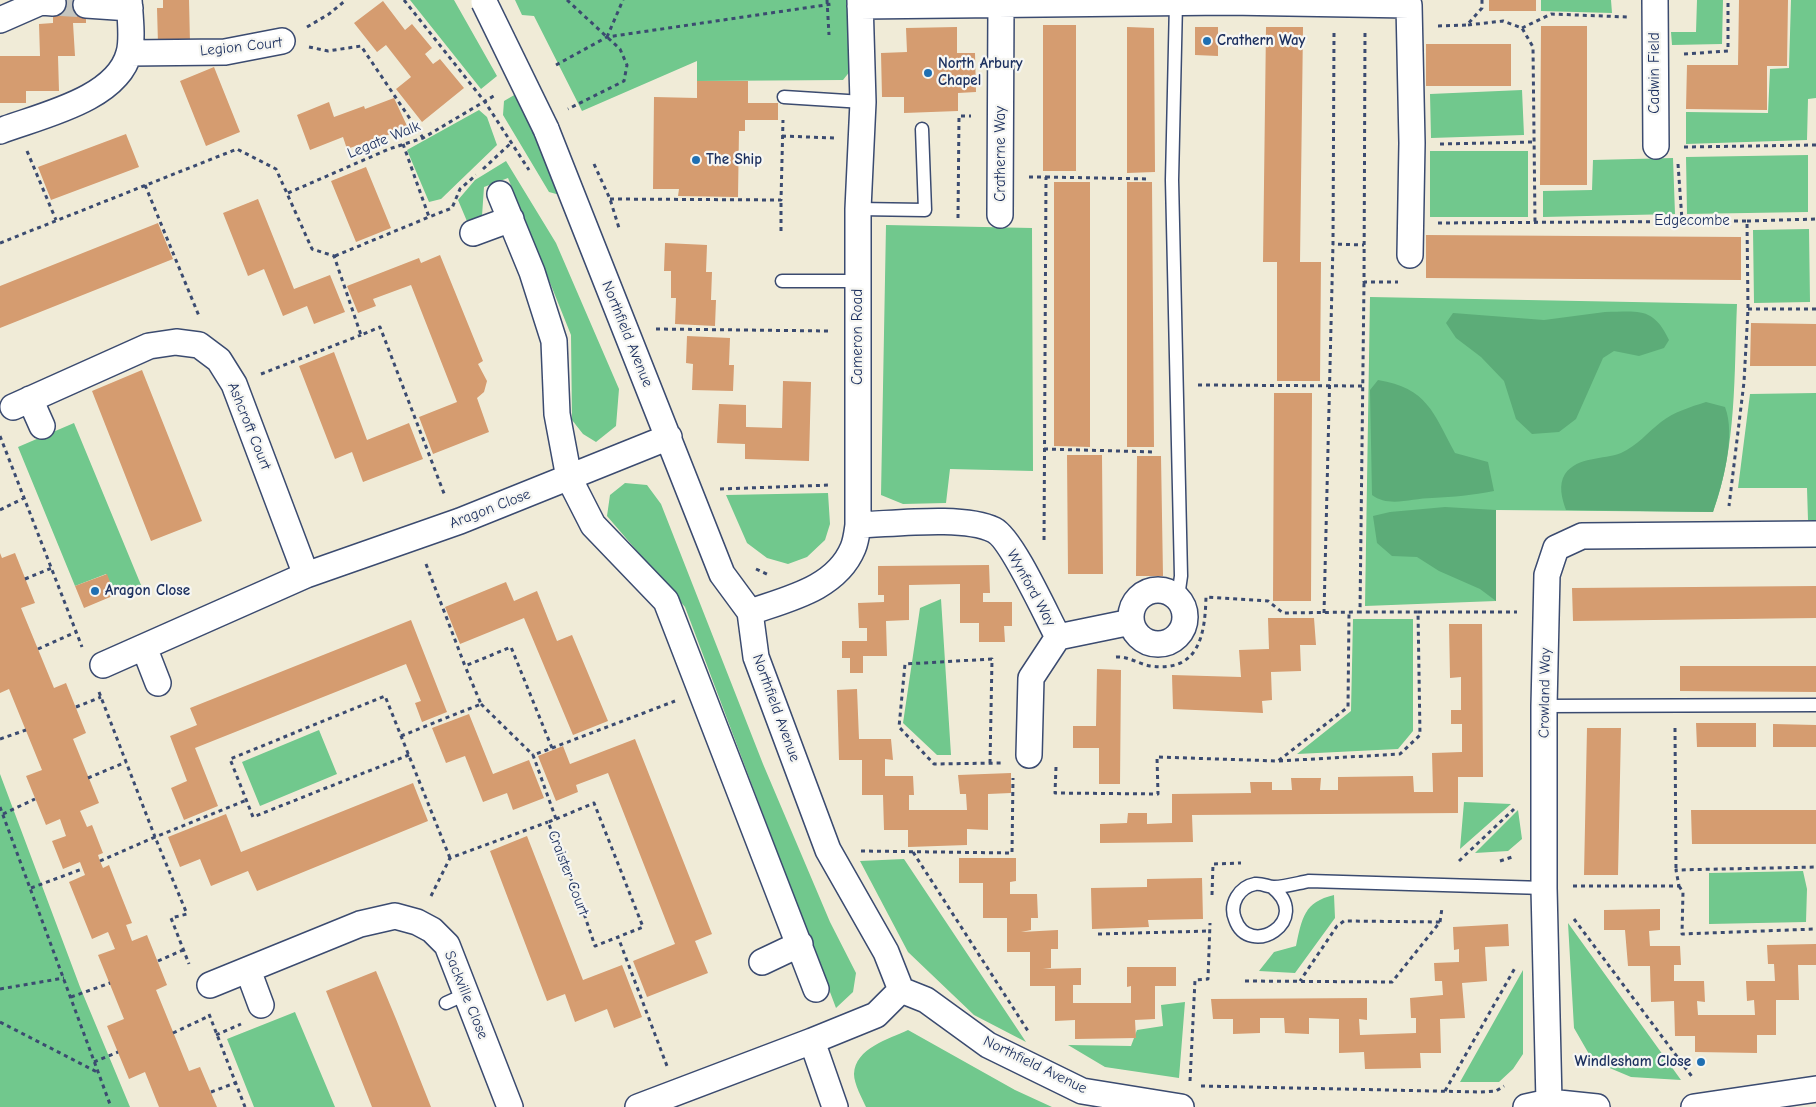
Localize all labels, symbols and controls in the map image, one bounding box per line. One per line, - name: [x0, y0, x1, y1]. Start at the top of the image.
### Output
- place label: Crathern Way: [1217, 32, 1305, 50]
- street label: Cadwin Field: [1646, 32, 1664, 114]
- street label: Legion Court: [199, 34, 283, 60]
- marker: Crathern Way: [1201, 35, 1213, 47]
- place label: North Arbury Chapel: [938, 55, 1023, 90]
- marker: North Arbury Chapel: [922, 67, 934, 79]
- street label: Cratherne Way: [992, 106, 1010, 202]
- street label: Legate Walk: [345, 117, 423, 163]
- place label: The Ship: [706, 151, 762, 169]
- marker: The Ship: [690, 154, 702, 166]
- street label: Edgecombe: [1654, 212, 1730, 230]
- street label: Northfield Avenue: [597, 278, 657, 390]
- street label: Cameron Road: [849, 289, 867, 385]
- street label: Ashcroft Court: [223, 380, 275, 472]
- street label: Aragon Close: [447, 485, 533, 533]
- street label: Wynford Way: [1003, 547, 1059, 629]
- place label: Aragon Close: [105, 582, 190, 600]
- marker: Aragon Close: [89, 585, 101, 597]
- street label: Crowland Way: [1535, 648, 1555, 738]
- street label: Northfield Avenue: [748, 652, 804, 764]
- street label: Craister Court: [544, 828, 592, 918]
- street label: Sackville Close: [440, 948, 492, 1042]
- street label: Northfield Avenue: [980, 1032, 1090, 1098]
- place label: Windlesham Close: [1575, 1053, 1691, 1071]
- marker: Windlesham Close: [1695, 1056, 1707, 1068]

